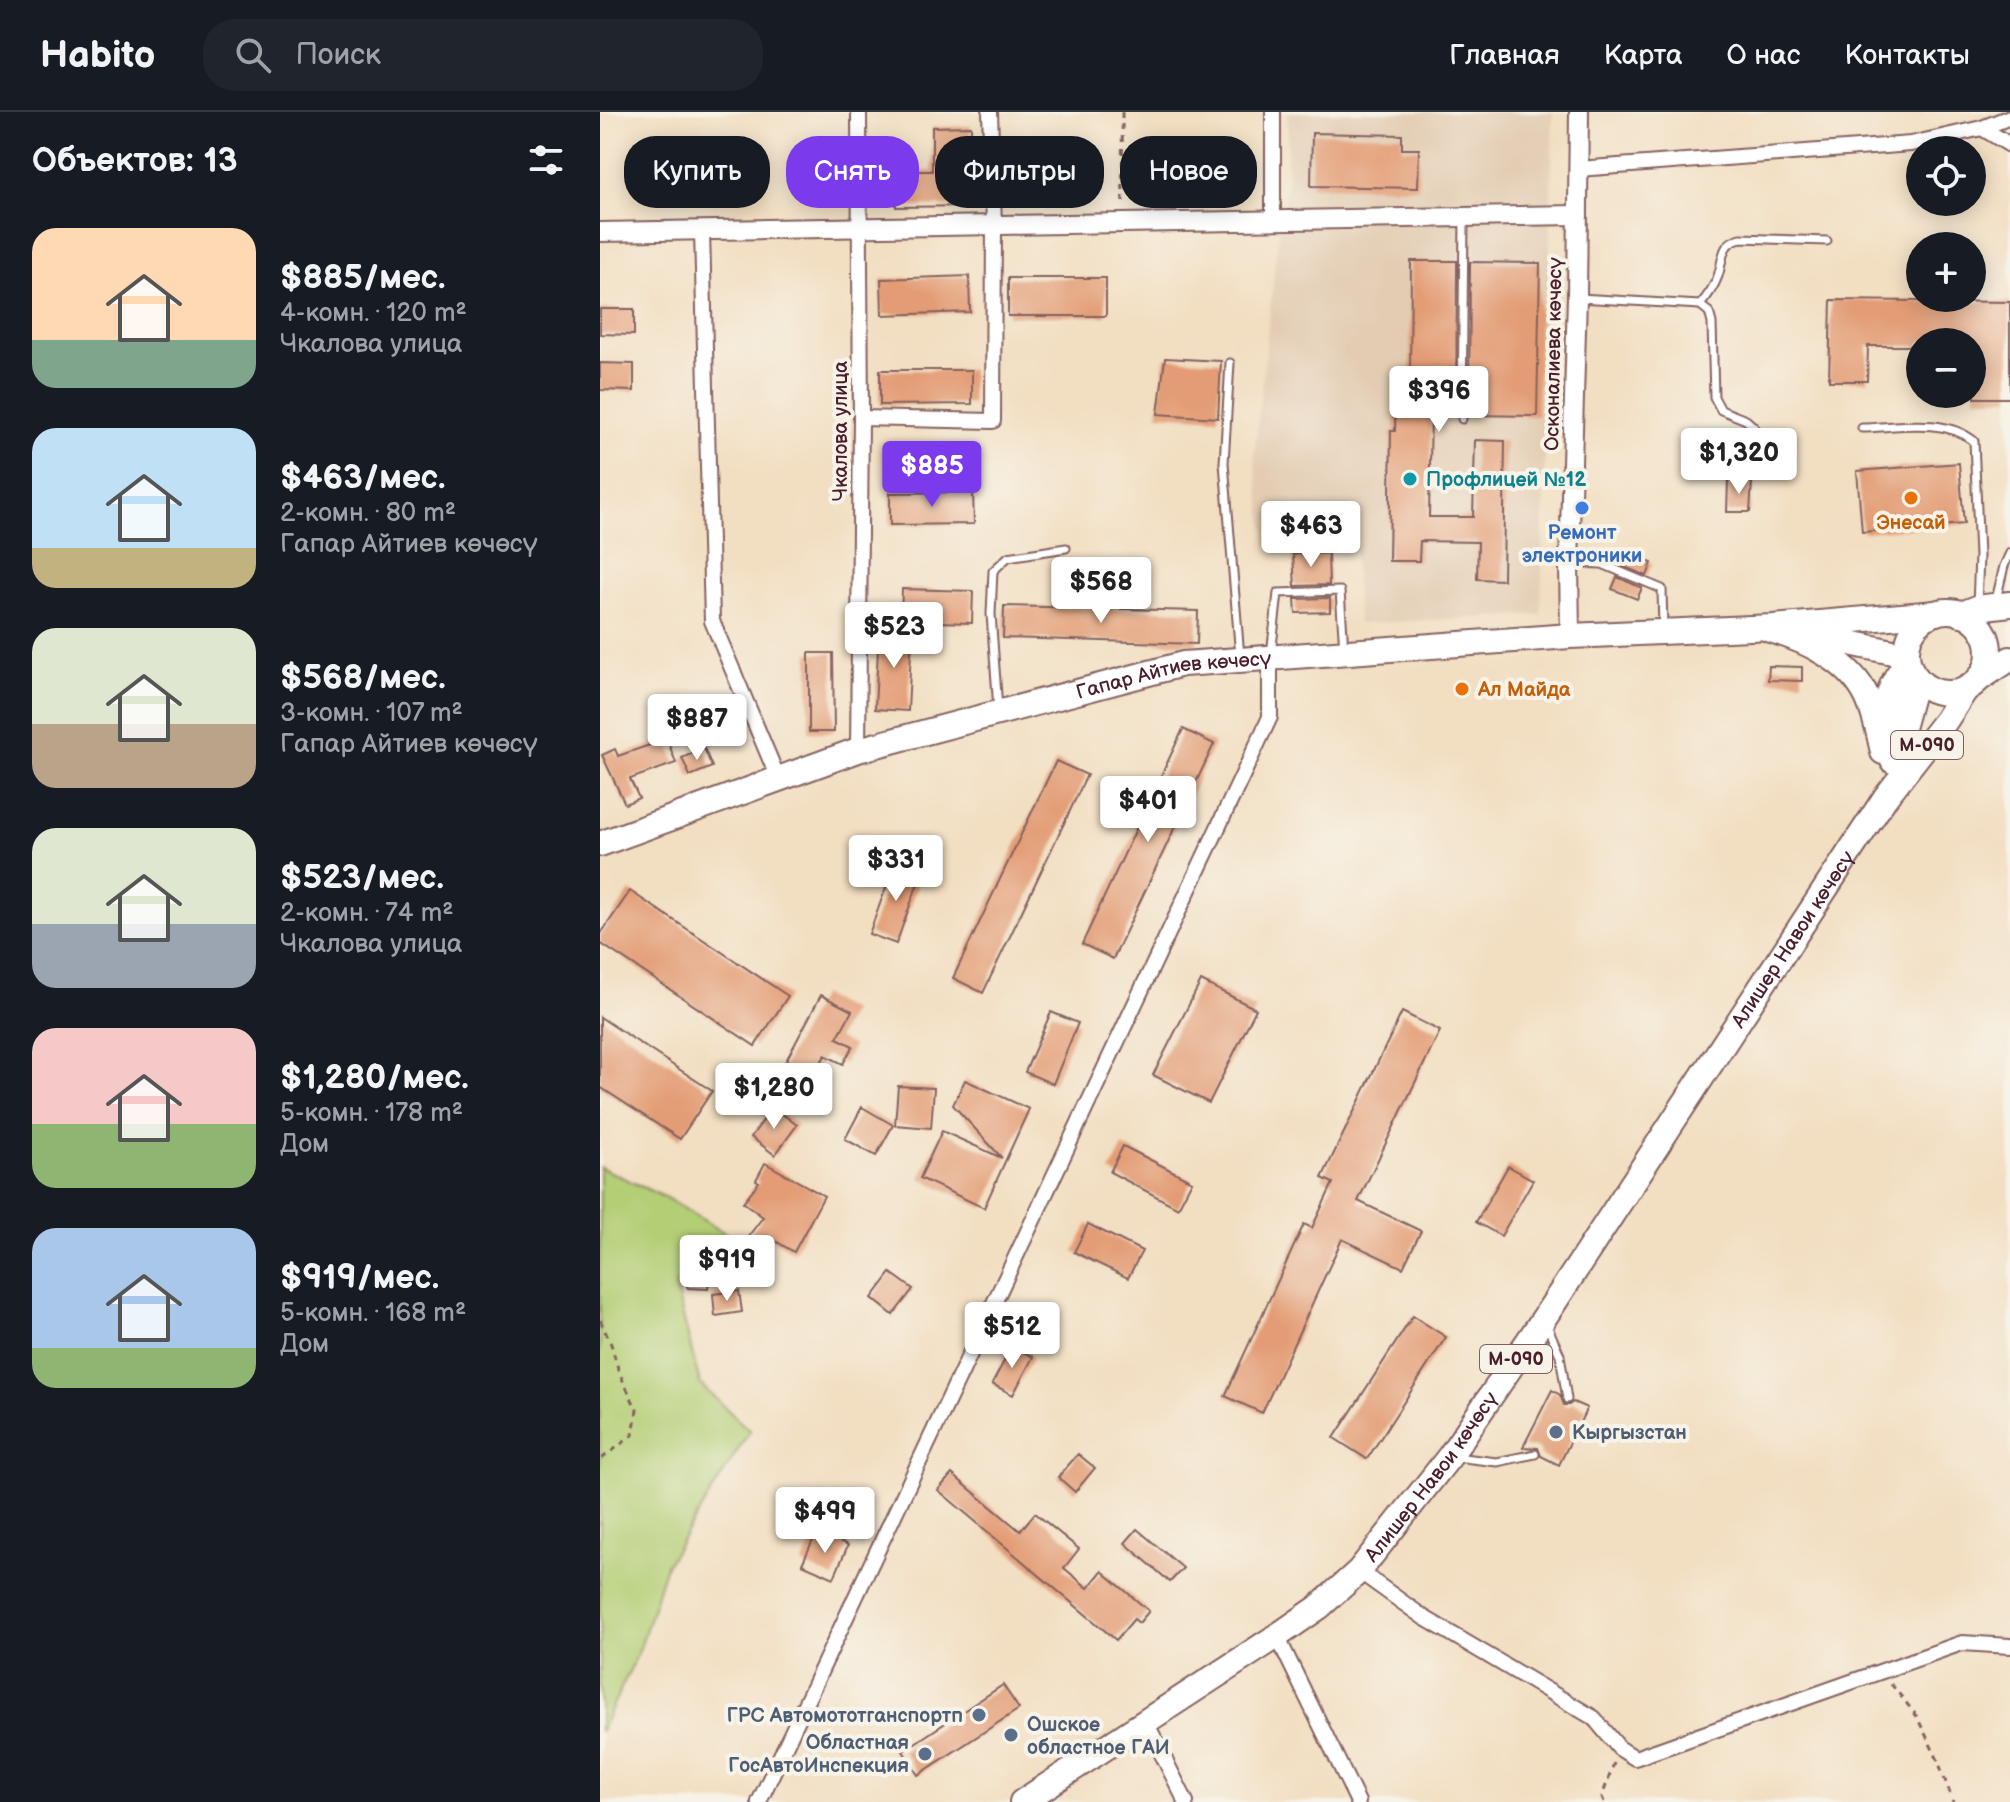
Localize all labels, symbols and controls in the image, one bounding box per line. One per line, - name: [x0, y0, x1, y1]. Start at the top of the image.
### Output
- search box: [203, 19, 763, 91]
- text: Habito: [40, 33, 155, 78]
- icon: search: [231, 33, 275, 77]
- text: Поиск: [295, 37, 381, 73]
- text: Главная: [1449, 39, 1560, 72]
- text: Карта: [1604, 39, 1683, 72]
- text: О нас: [1727, 39, 1800, 72]
- text: Контакты: [1844, 39, 1970, 72]
- chip: Купить: [624, 136, 770, 208]
- chip: Снять: [786, 136, 919, 208]
- chip: Фильтры: [935, 136, 1104, 208]
- chip: Новое: [1120, 136, 1257, 208]
- map controls: [1906, 136, 1986, 408]
- button: locate: [1906, 136, 1986, 216]
- icon: filters: [524, 138, 568, 182]
- text: Объектов: 13: [32, 140, 238, 181]
- button: +: [1906, 232, 1986, 312]
- text: $885/мес.: [280, 257, 445, 298]
- street label: Осконалиева көчөсү: [1540, 257, 1568, 451]
- icon: home: [96, 260, 192, 356]
- text: 4-комн. · 120 m²: [280, 298, 467, 329]
- button: −: [1906, 328, 1986, 408]
- text: Чкалова улица: [280, 329, 462, 360]
- street label: Чкалова улица: [829, 361, 853, 501]
- pin: $396: [1392, 366, 1486, 434]
- text: $396: [1407, 376, 1471, 407]
- pin: $1,320: [1674, 428, 1804, 496]
- text: $1,320: [1699, 438, 1779, 469]
- pin: $885: [885, 441, 979, 509]
- text: $885: [900, 451, 964, 482]
- text: $463/мес.: [280, 457, 445, 498]
- icon: home: [96, 460, 192, 556]
- place label: Профлицей №12: [1426, 468, 1586, 492]
- marker: Профлицей №12: [1401, 470, 1419, 488]
- marker: Энесай: [1902, 489, 1920, 507]
- text: 2-комн. · 80 m²: [280, 498, 456, 529]
- marker: Ремонт электроники: [1573, 499, 1591, 517]
- pin: $463: [1264, 501, 1358, 569]
- text: $463: [1279, 511, 1343, 542]
- place label: Энесай: [1876, 511, 1946, 535]
- place label: Ремонт электроники: [1522, 521, 1642, 568]
- text: Гапар Айтиев көчөсү: [280, 529, 538, 560]
- pin: $568: [1054, 557, 1148, 625]
- text: $568: [1069, 567, 1133, 598]
- pin: $523: [847, 602, 941, 670]
- text: $523: [863, 612, 925, 643]
- street label: Гапар Айтиев көчөсү: [1074, 647, 1272, 705]
- text: $568/мес.: [280, 657, 446, 698]
- icon: home: [96, 660, 192, 756]
- place label: Ал Майда: [1477, 678, 1571, 702]
- marker: Ал Майда: [1453, 680, 1471, 698]
- pin: $887: [650, 694, 744, 762]
- text: 3-комн. · 107 m²: [280, 698, 463, 729]
- text: $887: [666, 704, 728, 735]
- text: Гапар Айтиев көчөсү: [280, 729, 538, 760]
- road number: М-090: [1891, 731, 1963, 759]
- pin: $401: [1101, 776, 1195, 844]
- text: $401: [1118, 786, 1178, 817]
- pin: $331: [849, 835, 943, 903]
- text: $331: [867, 845, 925, 876]
- street label: Алишер Навои көчөсү: [1726, 846, 1860, 1033]
- text: $523/мес.: [280, 857, 444, 898]
- icon: home: [96, 860, 192, 956]
- text: 2-комн. · 74 m²: [280, 898, 453, 929]
- text: Чкалова улица: [280, 929, 462, 960]
- text: $1,280/мес.: [280, 1057, 469, 1098]
- icon: home: [96, 1060, 192, 1156]
- pin: $1,280: [709, 1063, 839, 1131]
- text: $1,280: [733, 1073, 815, 1104]
- text: 5-комн. · 178 m²: [280, 1098, 463, 1129]
- text: Дом: [280, 1129, 329, 1160]
- pin: $919: [680, 1235, 774, 1303]
- text: $919: [698, 1245, 756, 1276]
- text: $919/мес.: [280, 1257, 439, 1298]
- icon: home: [96, 1260, 192, 1356]
- text: 5-комн. · 168 m²: [280, 1298, 466, 1329]
- pin: $512: [965, 1302, 1059, 1370]
- text: $512: [983, 1312, 1041, 1343]
- text: Дом: [280, 1329, 329, 1360]
- road number: М-090: [1480, 1345, 1552, 1373]
- street label: Алишер Навои көчөсү: [1359, 1387, 1503, 1568]
- place label: Кыргызстан: [1572, 1421, 1687, 1445]
- marker: Кыргызстан: [1547, 1423, 1565, 1441]
- pin: $499: [778, 1487, 872, 1555]
- text: $499: [794, 1497, 856, 1528]
- place label: ГРС Автомототганспортп: [726, 1704, 963, 1728]
- marker: ГРС Автомототганспортп: [970, 1706, 988, 1724]
- place label: Ошское областное ГАИ: [1027, 1713, 1170, 1760]
- marker: Ошское областное ГАИ: [1002, 1726, 1020, 1744]
- place label: Областная ГосАвтоИнспекция: [728, 1731, 909, 1778]
- marker: Областная ГосАвтоИнспекция: [916, 1745, 934, 1763]

